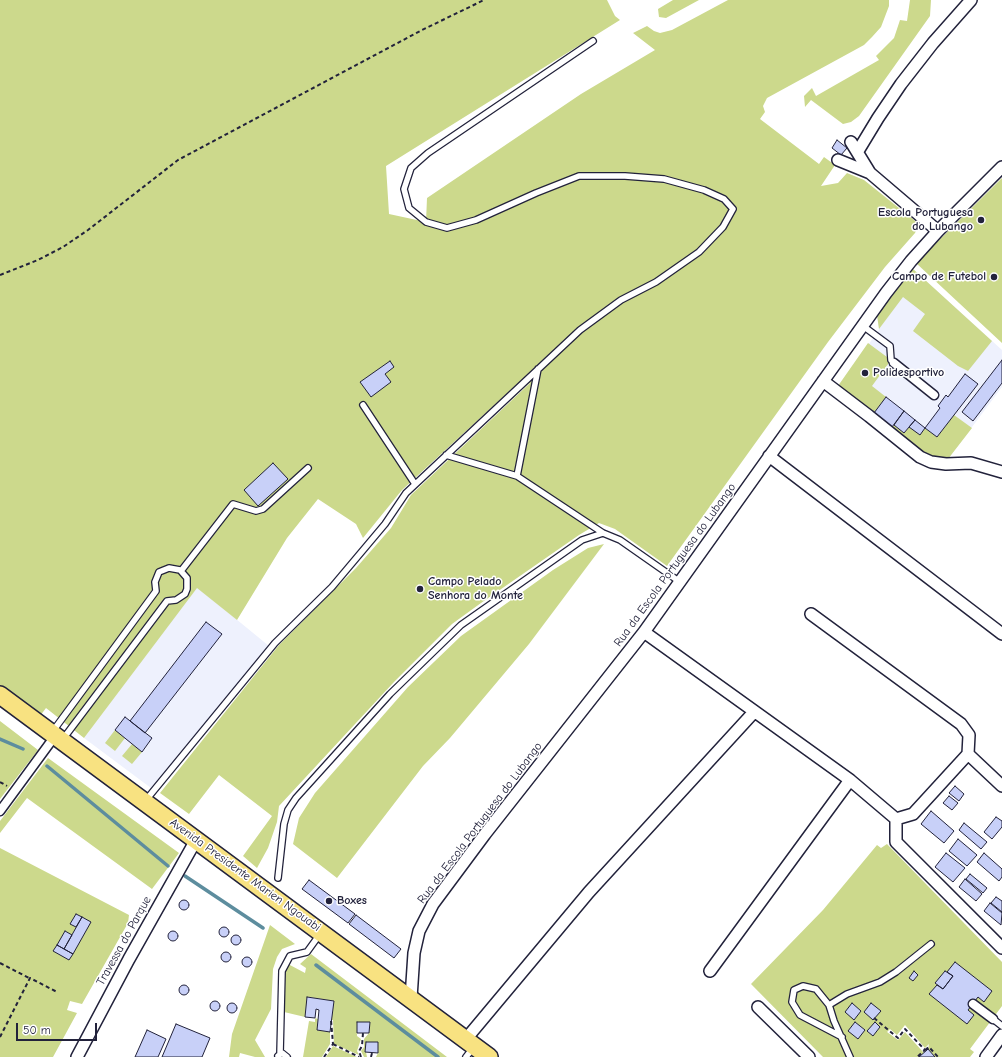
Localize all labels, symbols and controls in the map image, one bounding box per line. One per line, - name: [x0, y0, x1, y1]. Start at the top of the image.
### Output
- place label: Escola Portuguesa do Lubango: [878, 206, 973, 234]
- marker: Escola Portuguesa do Lubango: [976, 215, 986, 225]
- place label: Campo de Futebol: [892, 270, 986, 284]
- marker: Campo de Futebol: [989, 272, 999, 282]
- place label: Polidesportivo: [873, 366, 944, 380]
- marker: Polidesportivo: [860, 368, 870, 378]
- street label: Rua da Escola Portuguesa do Lubango: [611, 481, 739, 649]
- place label: Campo Pelado Senhora do Monte: [428, 575, 523, 603]
- marker: Campo Pelado Senhora do Monte: [415, 584, 425, 594]
- street label: Rua da Escola Portuguesa do Lubango: [415, 739, 545, 907]
- street label: Avenida Presidente Marien Ngouabi: [167, 815, 323, 935]
- street label: Travessa do Parque: [93, 894, 155, 988]
- place label: Boxes: [337, 894, 367, 908]
- marker: Boxes: [324, 896, 334, 906]
- scale bar: [18, 1015, 99, 1041]
- text: 50 m: [23, 1023, 51, 1037]

